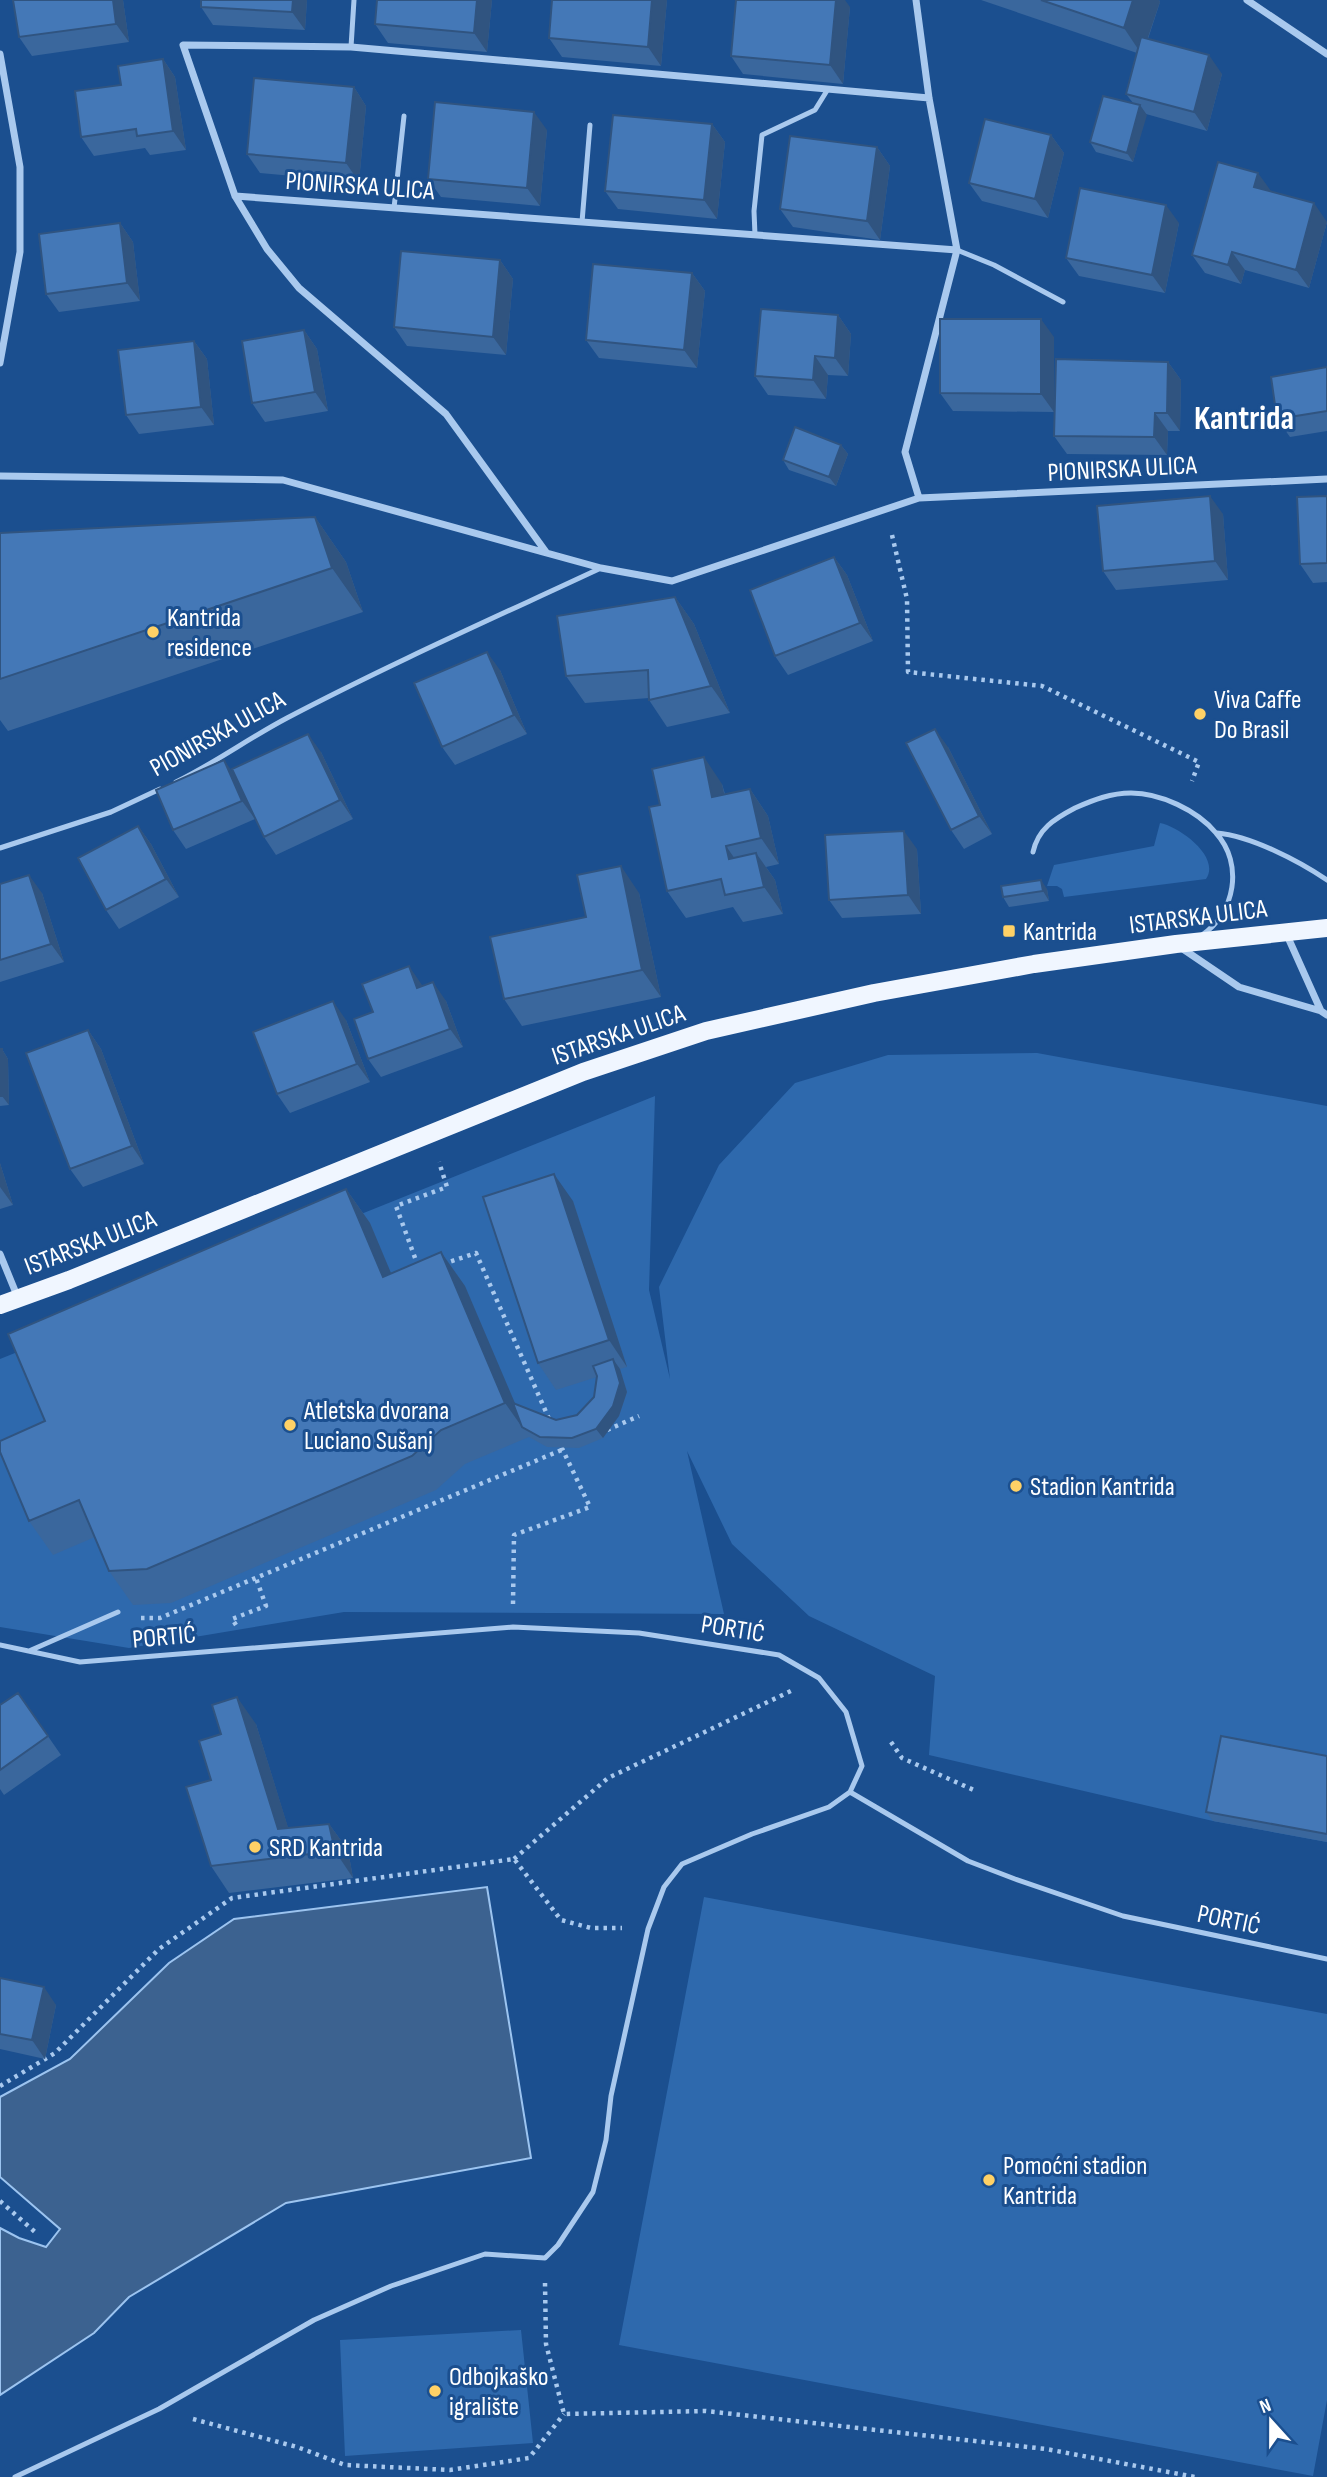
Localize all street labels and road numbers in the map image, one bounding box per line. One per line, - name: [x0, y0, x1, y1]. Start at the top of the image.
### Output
- street label: PIONIRSKA ULICA: [284, 166, 436, 207]
- street label: PIONIRSKA ULICA: [1047, 450, 1198, 489]
- street label: PIONIRSKA ULICA: [145, 684, 291, 784]
- street label: ISTARSKA ULICA: [1128, 894, 1270, 941]
- street label: ISTARSKA ULICA: [548, 998, 690, 1073]
- street label: ISTARSKA ULICA: [20, 1204, 162, 1283]
- street label: PORTIĆ: [699, 1609, 767, 1650]
- street label: PORTIĆ: [131, 1619, 197, 1656]
- street label: PORTIĆ: [1194, 1899, 1263, 1942]

